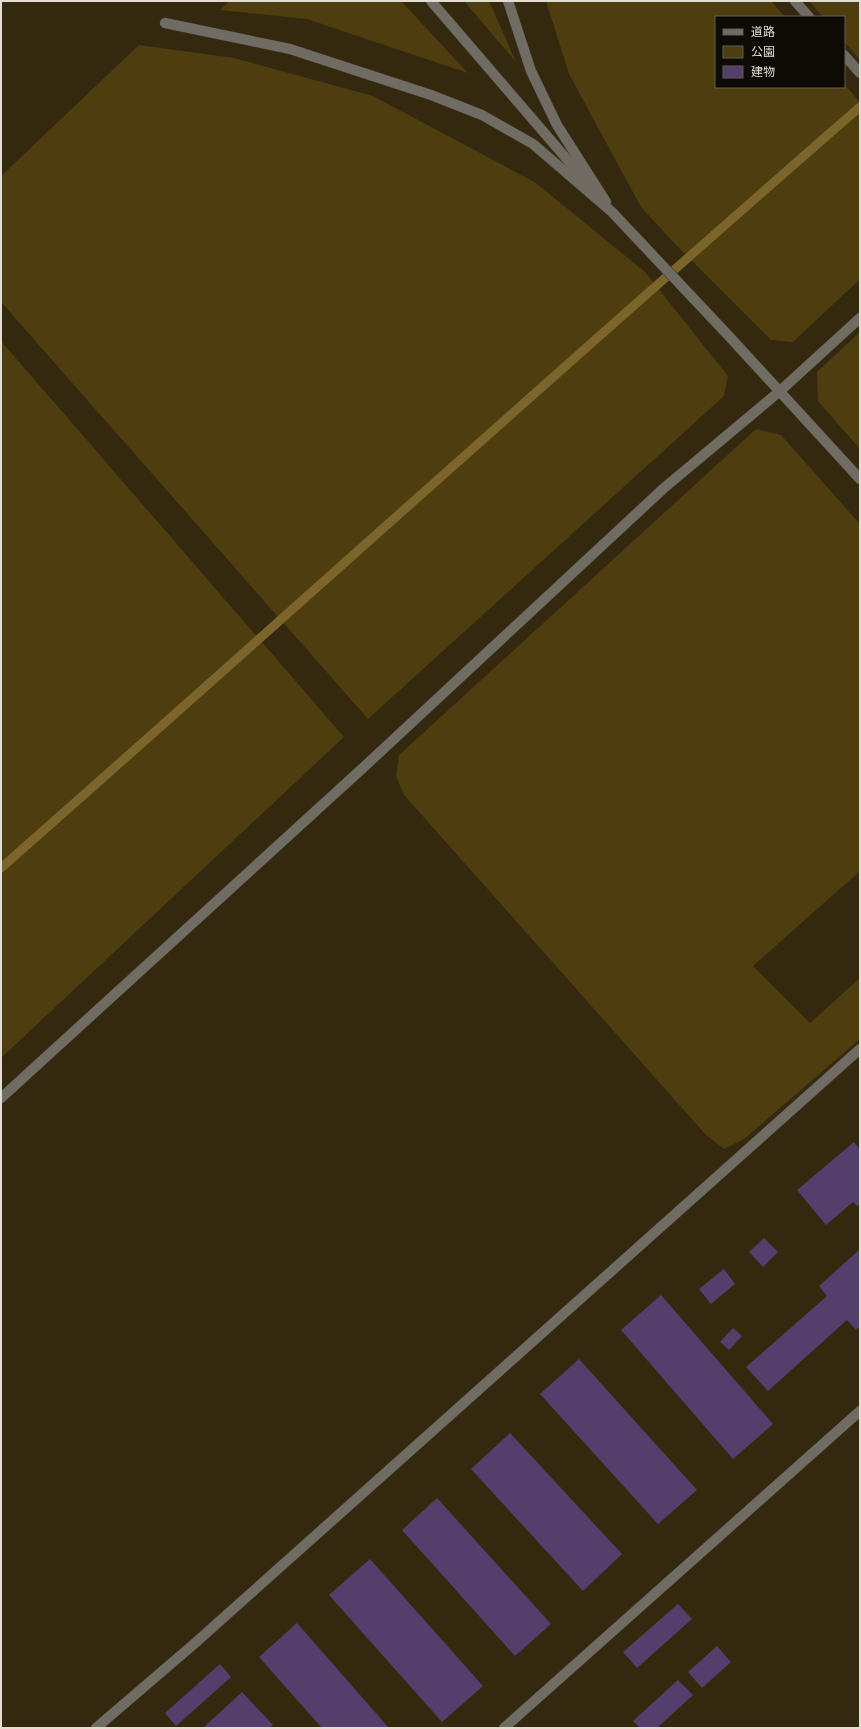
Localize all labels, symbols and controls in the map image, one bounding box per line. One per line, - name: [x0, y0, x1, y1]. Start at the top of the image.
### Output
- legend: [715, 16, 845, 88]
- text: 道路: [751, 25, 775, 38]
- text: 公園: [751, 45, 775, 58]
- text: 建物: [751, 65, 775, 78]

